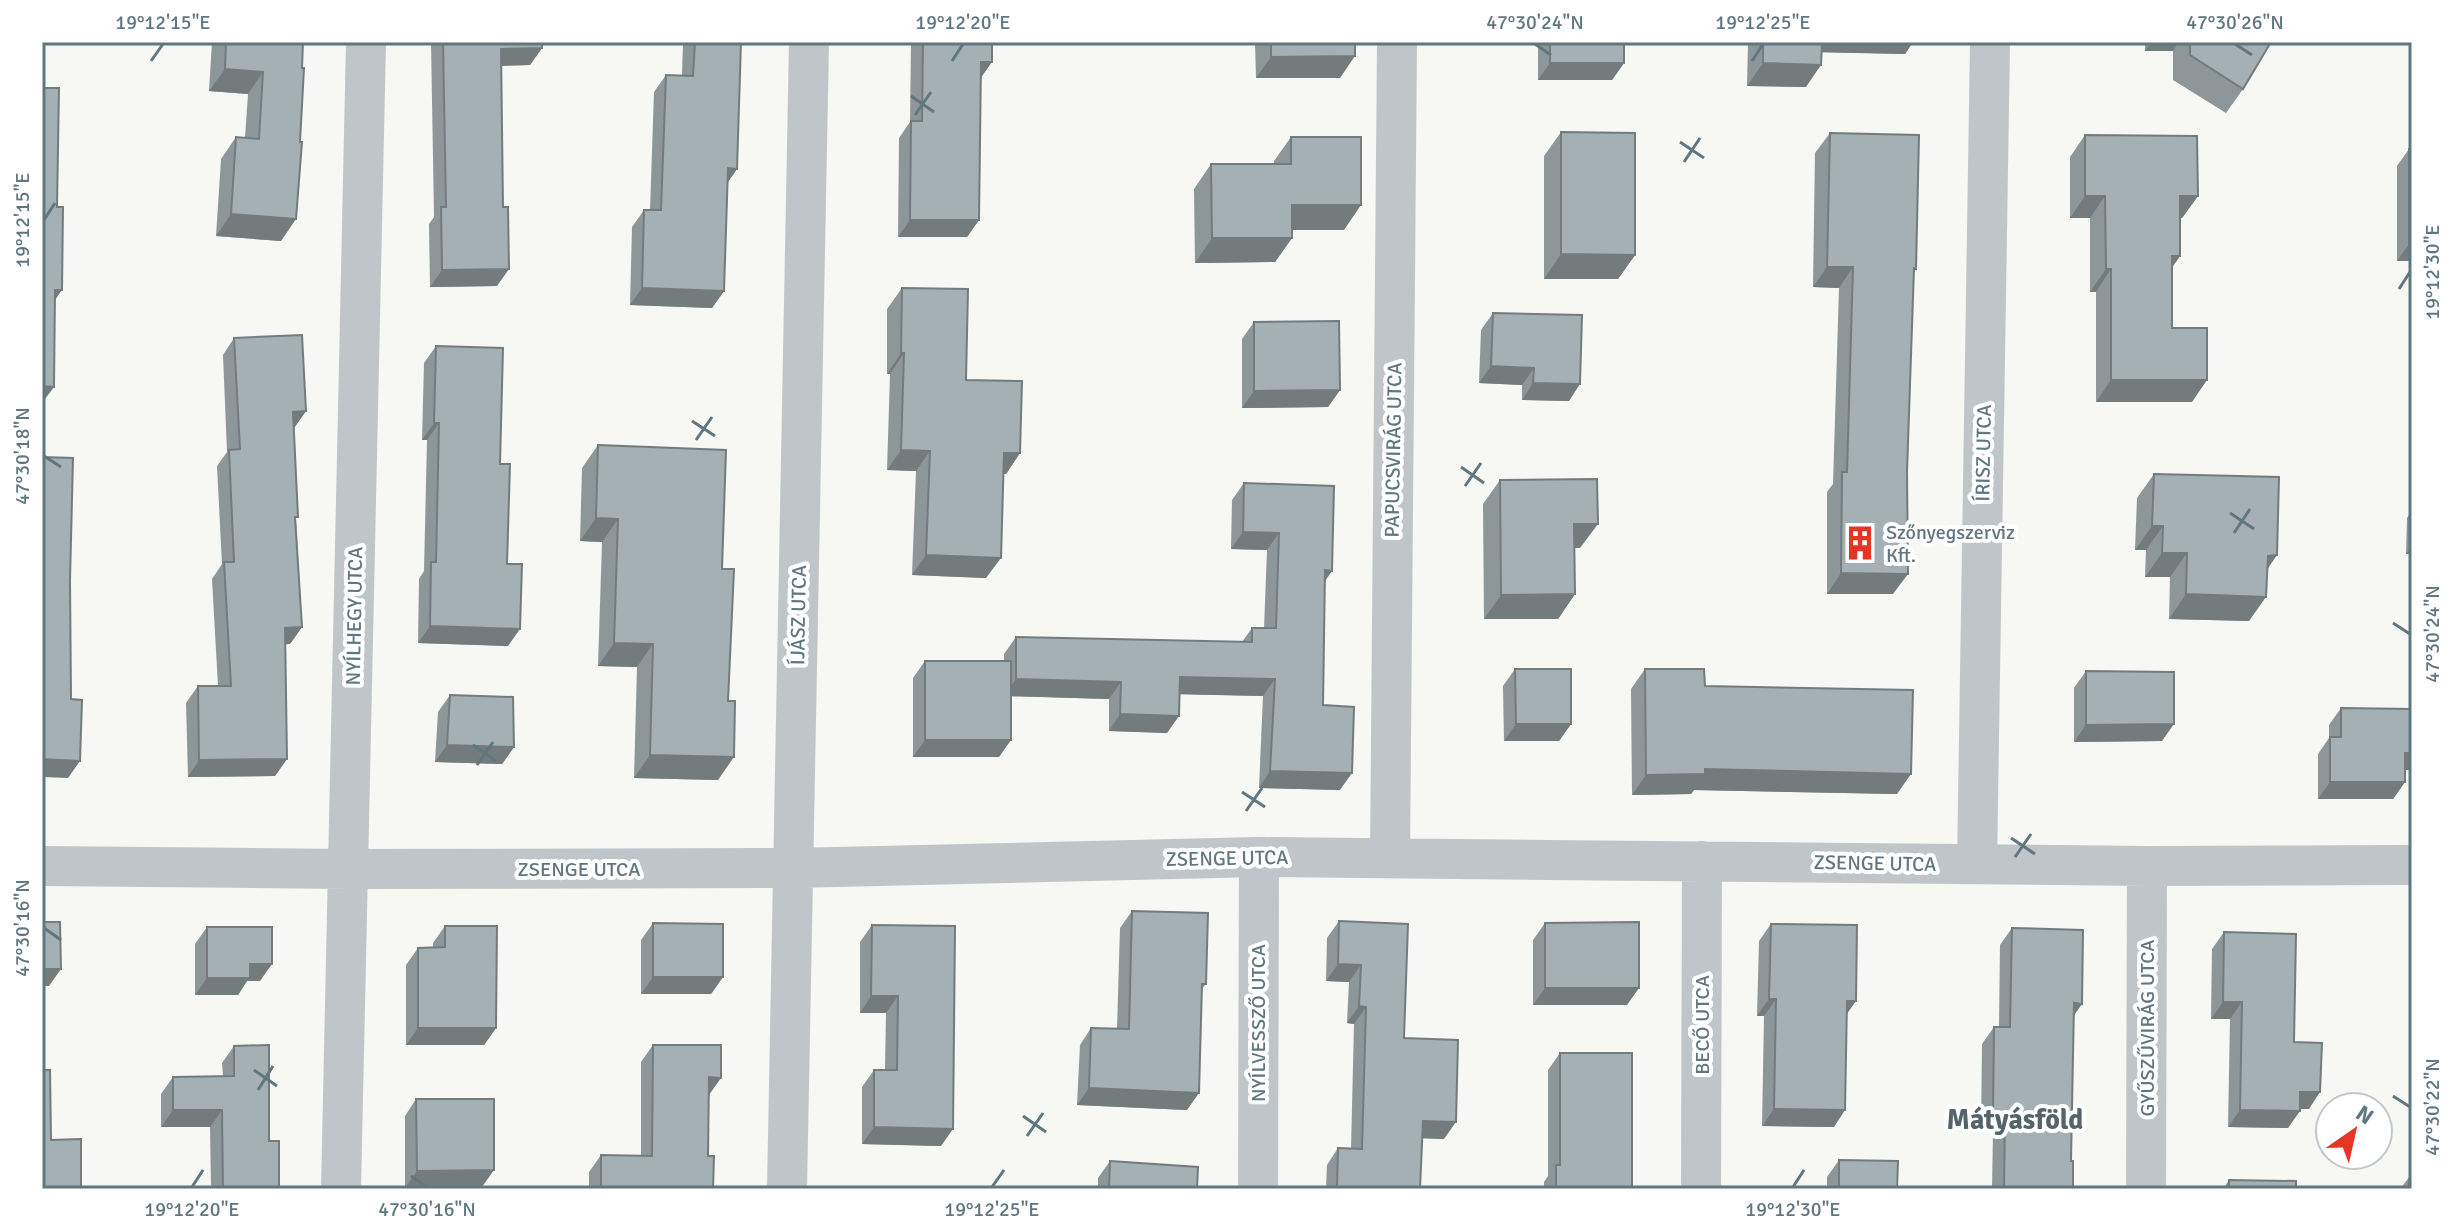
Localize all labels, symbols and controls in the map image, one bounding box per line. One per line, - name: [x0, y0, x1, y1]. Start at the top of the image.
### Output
- text: 19°12'15"E: [115, 10, 211, 35]
- text: 19°12'20"E: [915, 10, 1011, 35]
- text: 47°30'24"N: [1486, 10, 1584, 35]
- text: 19°12'25"E: [1715, 10, 1811, 35]
- text: 47°30'26"N: [2186, 10, 2284, 35]
- text: 19°12'15"E: [10, 172, 35, 268]
- text: 19°12'30"E: [2420, 224, 2445, 320]
- street label: PAPUCSVIRÁG UTCA: [1379, 362, 1408, 538]
- street label: ÍRISZ UTCA: [1970, 404, 1997, 502]
- text: 47°30'18"N: [10, 407, 35, 505]
- place label: Szőnyegszerviz Kft.: [1886, 520, 2015, 568]
- building icon: Szőnyegszerviz Kft.: [1841, 524, 1879, 562]
- street label: NYÍLHEGY UTCA: [341, 547, 368, 686]
- street label: ÍJÁSZ UTCA: [785, 565, 812, 665]
- text: 47°30'24"N: [2420, 585, 2445, 683]
- street label: ZSENGE UTCA: [1165, 845, 1289, 872]
- street label: ZSENGE UTCA: [1813, 850, 1937, 877]
- street label: ZSENGE UTCA: [518, 857, 640, 882]
- text: 47°30'16"N: [10, 879, 35, 977]
- street label: GYŰSZŰVIRÁG UTCA: [2135, 939, 2160, 1117]
- street label: NYÍLVESSZŐ UTCA: [1246, 944, 1271, 1102]
- street label: BECŐ UTCA: [1690, 975, 1715, 1075]
- text: 47°30'22"N: [2420, 1058, 2445, 1156]
- north arrow: [2314, 1091, 2394, 1171]
- text: N: [2351, 1099, 2379, 1130]
- district label: Mátyásföld: [1947, 1103, 2083, 1137]
- text: 19°12'20"E: [144, 1197, 240, 1222]
- text: 47°30'16"N: [378, 1197, 476, 1222]
- text: 19°12'25"E: [944, 1197, 1040, 1222]
- text: 19°12'30"E: [1745, 1197, 1841, 1222]

